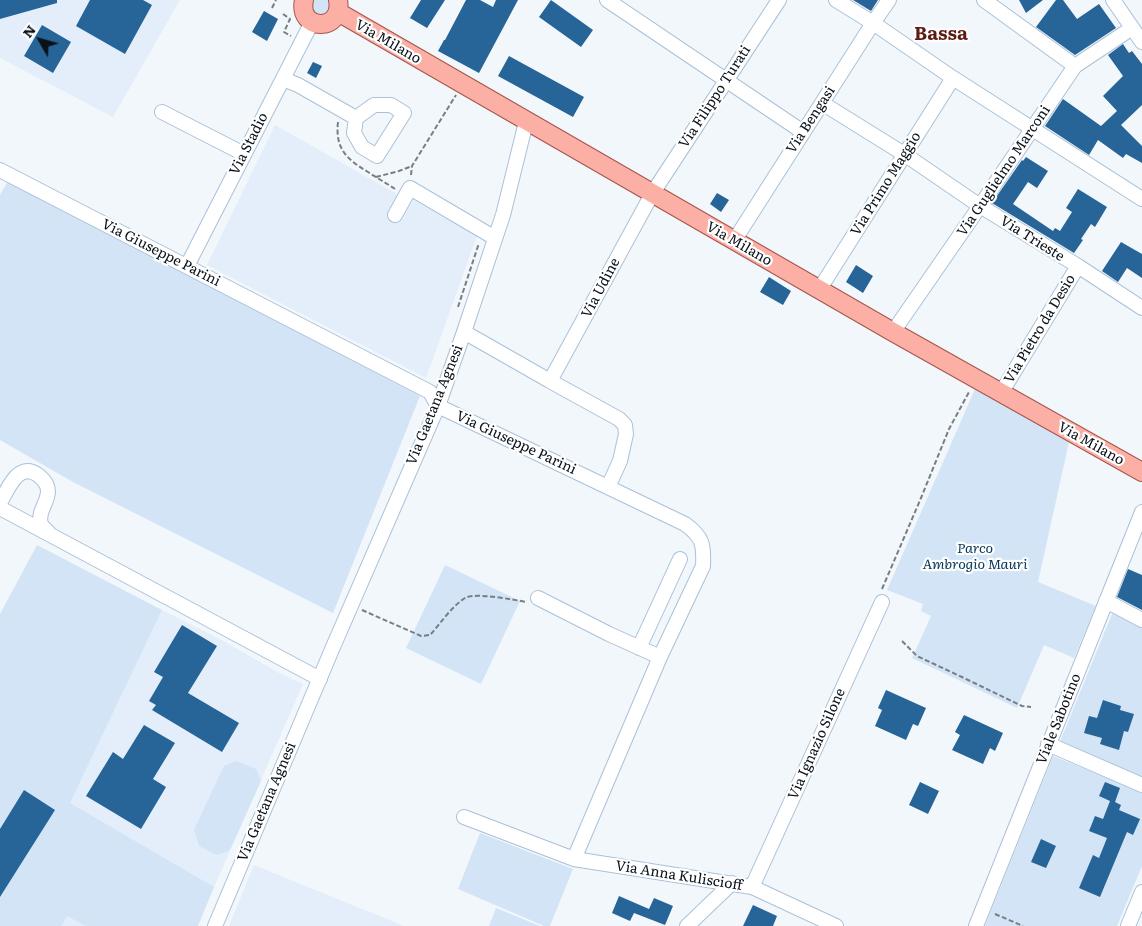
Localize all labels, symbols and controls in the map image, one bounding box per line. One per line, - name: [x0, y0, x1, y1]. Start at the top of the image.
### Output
- north arrow: [15, 15, 65, 65]
- street label: Via Milano: [352, 16, 424, 68]
- text: N: [17, 20, 40, 42]
- district label: Bassa: [914, 23, 968, 45]
- street label: Via Filippo Turati: [676, 43, 754, 151]
- street label: Via Bengasi: [783, 83, 839, 157]
- street label: Via Guglielmo Marconi: [954, 102, 1054, 240]
- street label: Via Stadio: [226, 110, 272, 178]
- street label: Via Primo Maggio: [847, 129, 925, 239]
- street label: Via Trieste: [997, 213, 1067, 265]
- street label: Via Giuseppe Parini: [99, 216, 223, 290]
- street label: Via Milano: [703, 218, 775, 270]
- street label: Via Udine: [578, 255, 624, 321]
- street label: Via Pietro da Desio: [1001, 272, 1079, 386]
- street label: Via Gaetana Agnesi: [403, 342, 467, 468]
- street label: Via Giuseppe Parini: [453, 408, 579, 478]
- street label: Via Milano: [1055, 419, 1127, 469]
- park label: Parco Ambrogio Mauri: [923, 541, 1027, 574]
- street label: Viale Sabotino: [1033, 671, 1085, 767]
- street label: Via Ignazio Silone: [785, 686, 849, 802]
- street label: Via Gaetana Agnesi: [234, 740, 300, 864]
- street label: Via Anna Kuliscioff: [614, 858, 744, 894]

